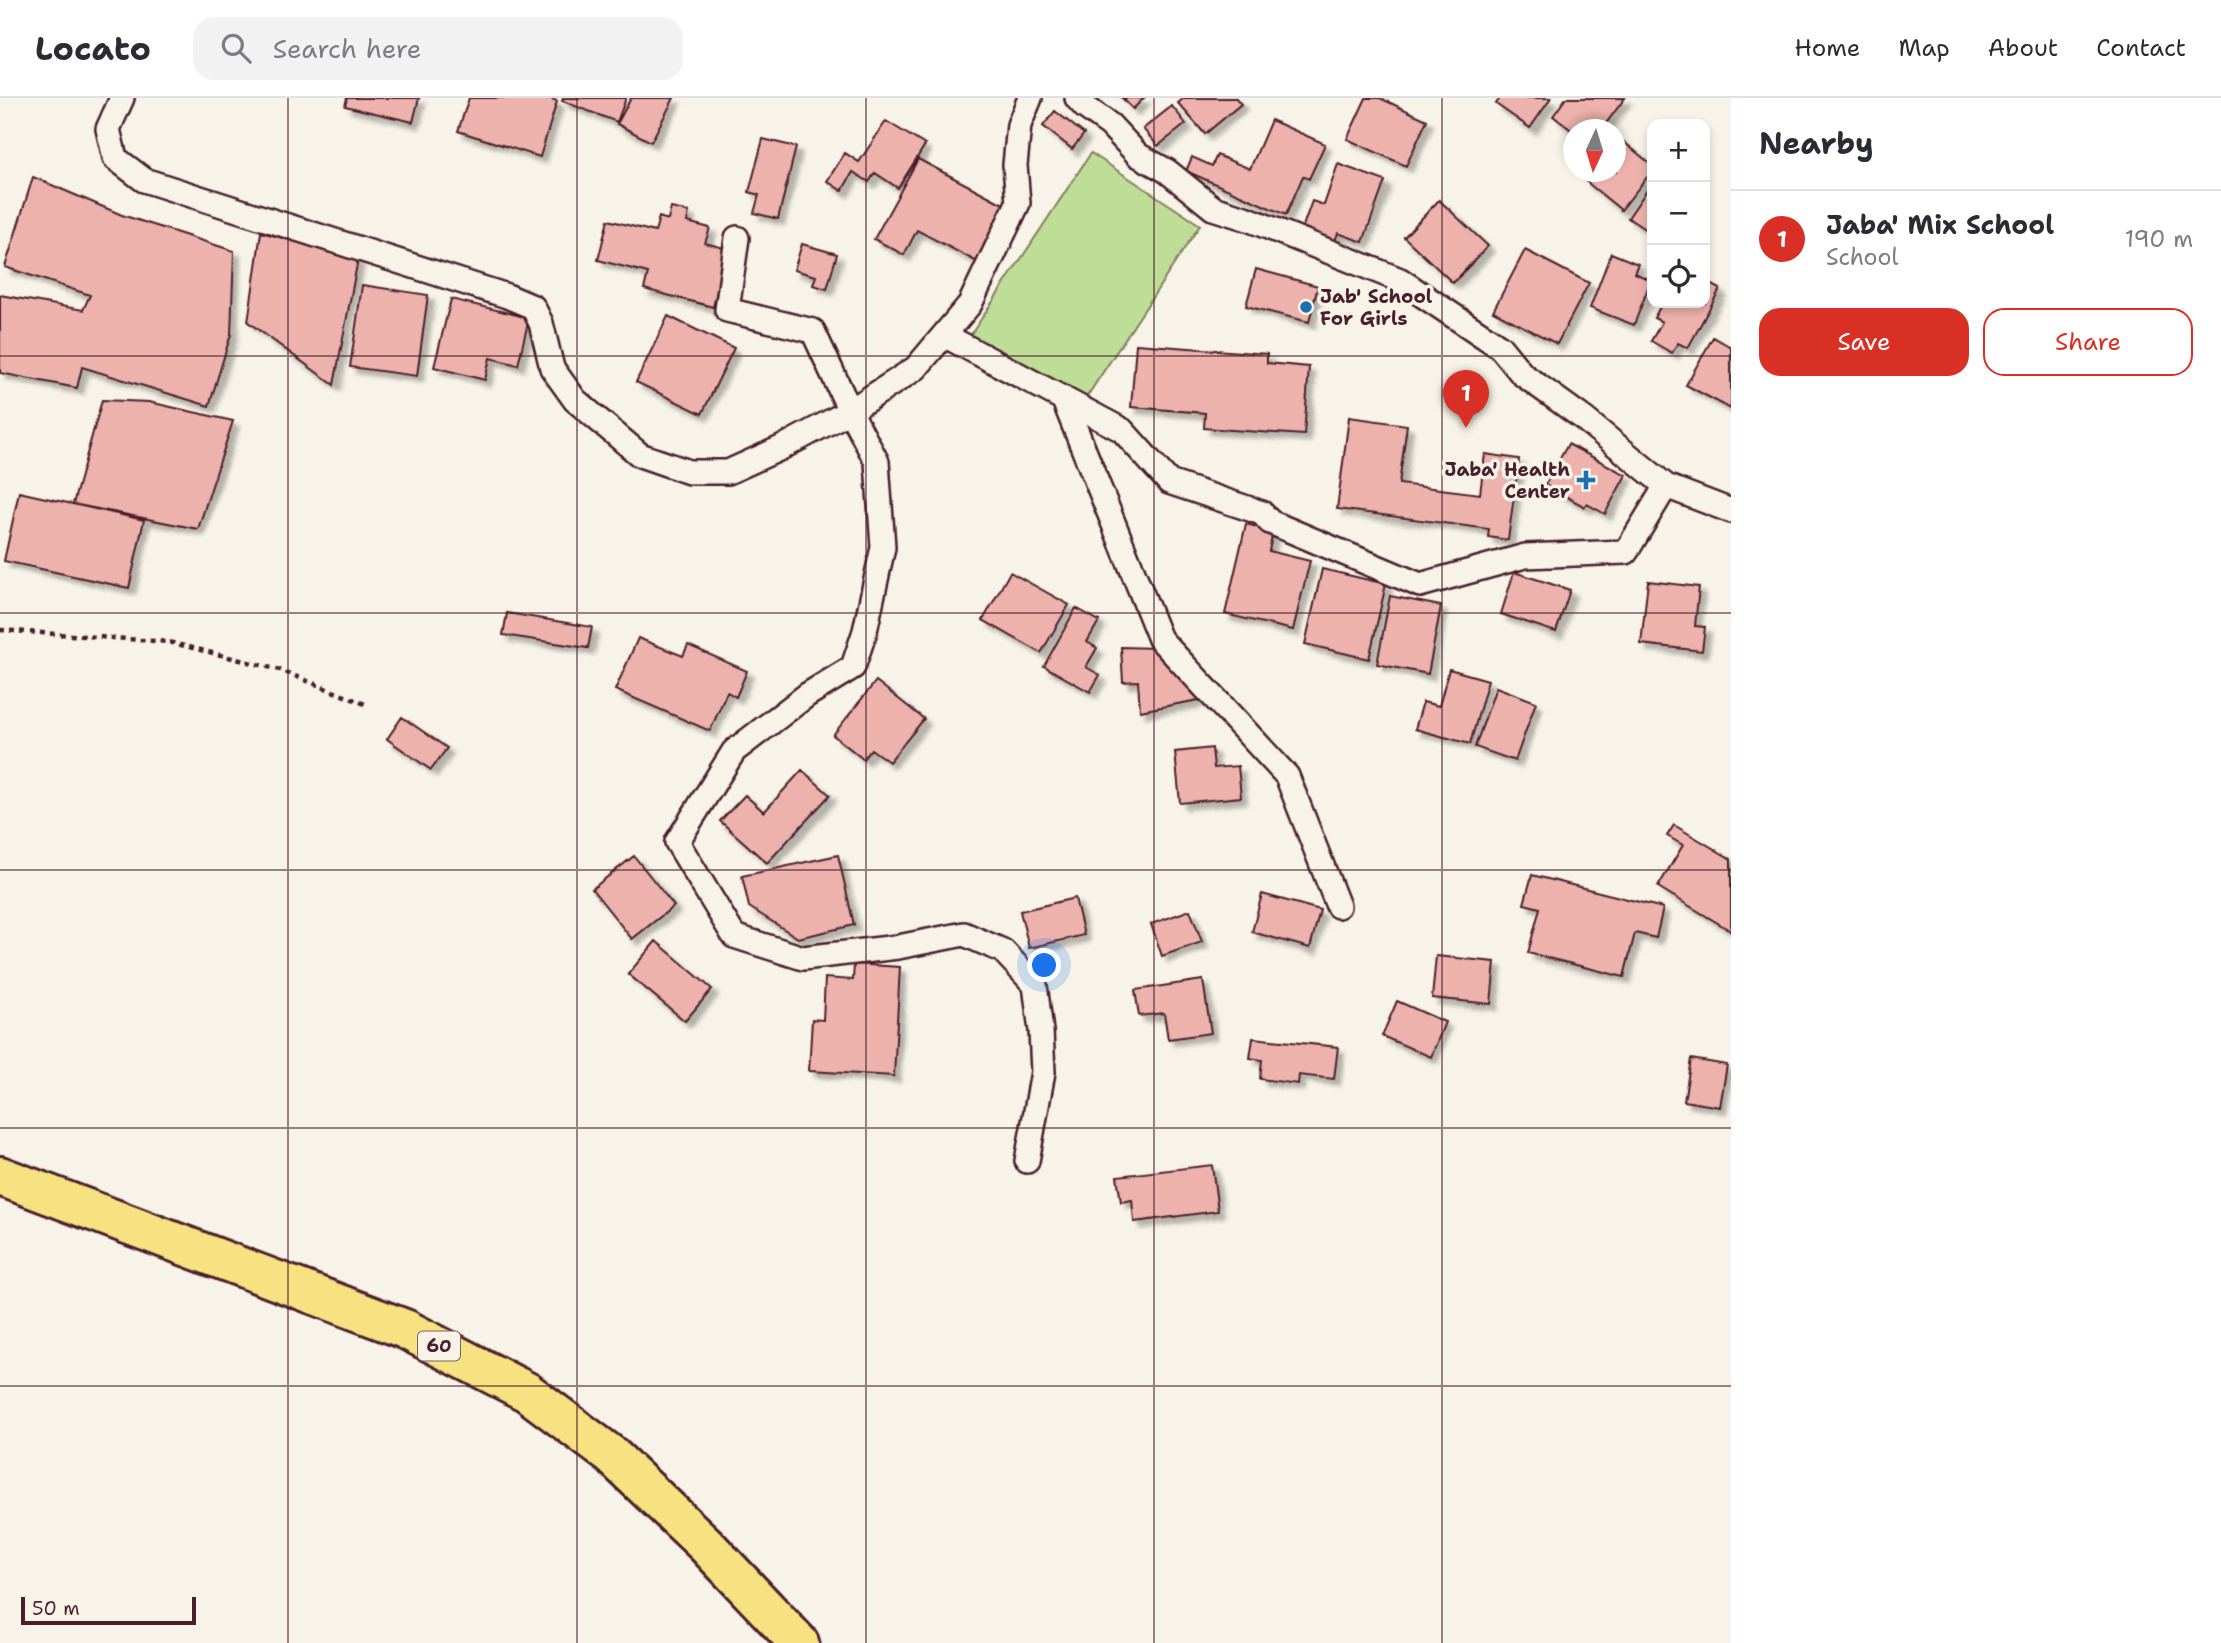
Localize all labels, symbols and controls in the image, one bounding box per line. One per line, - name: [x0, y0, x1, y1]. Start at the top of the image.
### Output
- search box: [193, 17, 683, 80]
- text: Locato: [35, 26, 151, 71]
- icon: search: [217, 29, 255, 67]
- text: Search here: [273, 31, 421, 66]
- text: Home: [1794, 32, 1860, 64]
- text: Map: [1898, 32, 1950, 64]
- text: About: [1988, 32, 2058, 64]
- text: Contact: [2096, 32, 2186, 64]
- north arrow: [1563, 119, 1626, 182]
- map controls: [1647, 119, 1710, 308]
- button: +: [1647, 119, 1710, 182]
- text: Nearby: [1759, 123, 1874, 164]
- button: −: [1647, 182, 1710, 245]
- text: Jaba' Mix School: [1826, 207, 2054, 242]
- text: 1: [1777, 224, 1787, 254]
- text: 190 m: [2125, 224, 2193, 254]
- text: School: [1826, 242, 1898, 272]
- button: locate: [1647, 245, 1710, 308]
- place label: Jab' School For Girls: [1320, 284, 1433, 331]
- marker: Jab' School For Girls: [1298, 299, 1314, 315]
- button: Save: [1759, 308, 1969, 376]
- button: Share: [1983, 308, 2193, 376]
- pin: 1: [1443, 370, 1489, 428]
- place label: Jaba' Health Center: [1444, 457, 1570, 504]
- marker: Jaba' Health Center: [1576, 470, 1596, 490]
- your location: [1027, 948, 1061, 982]
- road number: 60: [418, 1331, 460, 1360]
- scale bar: [21, 1594, 196, 1626]
- text: 50 m: [32, 1596, 80, 1621]

